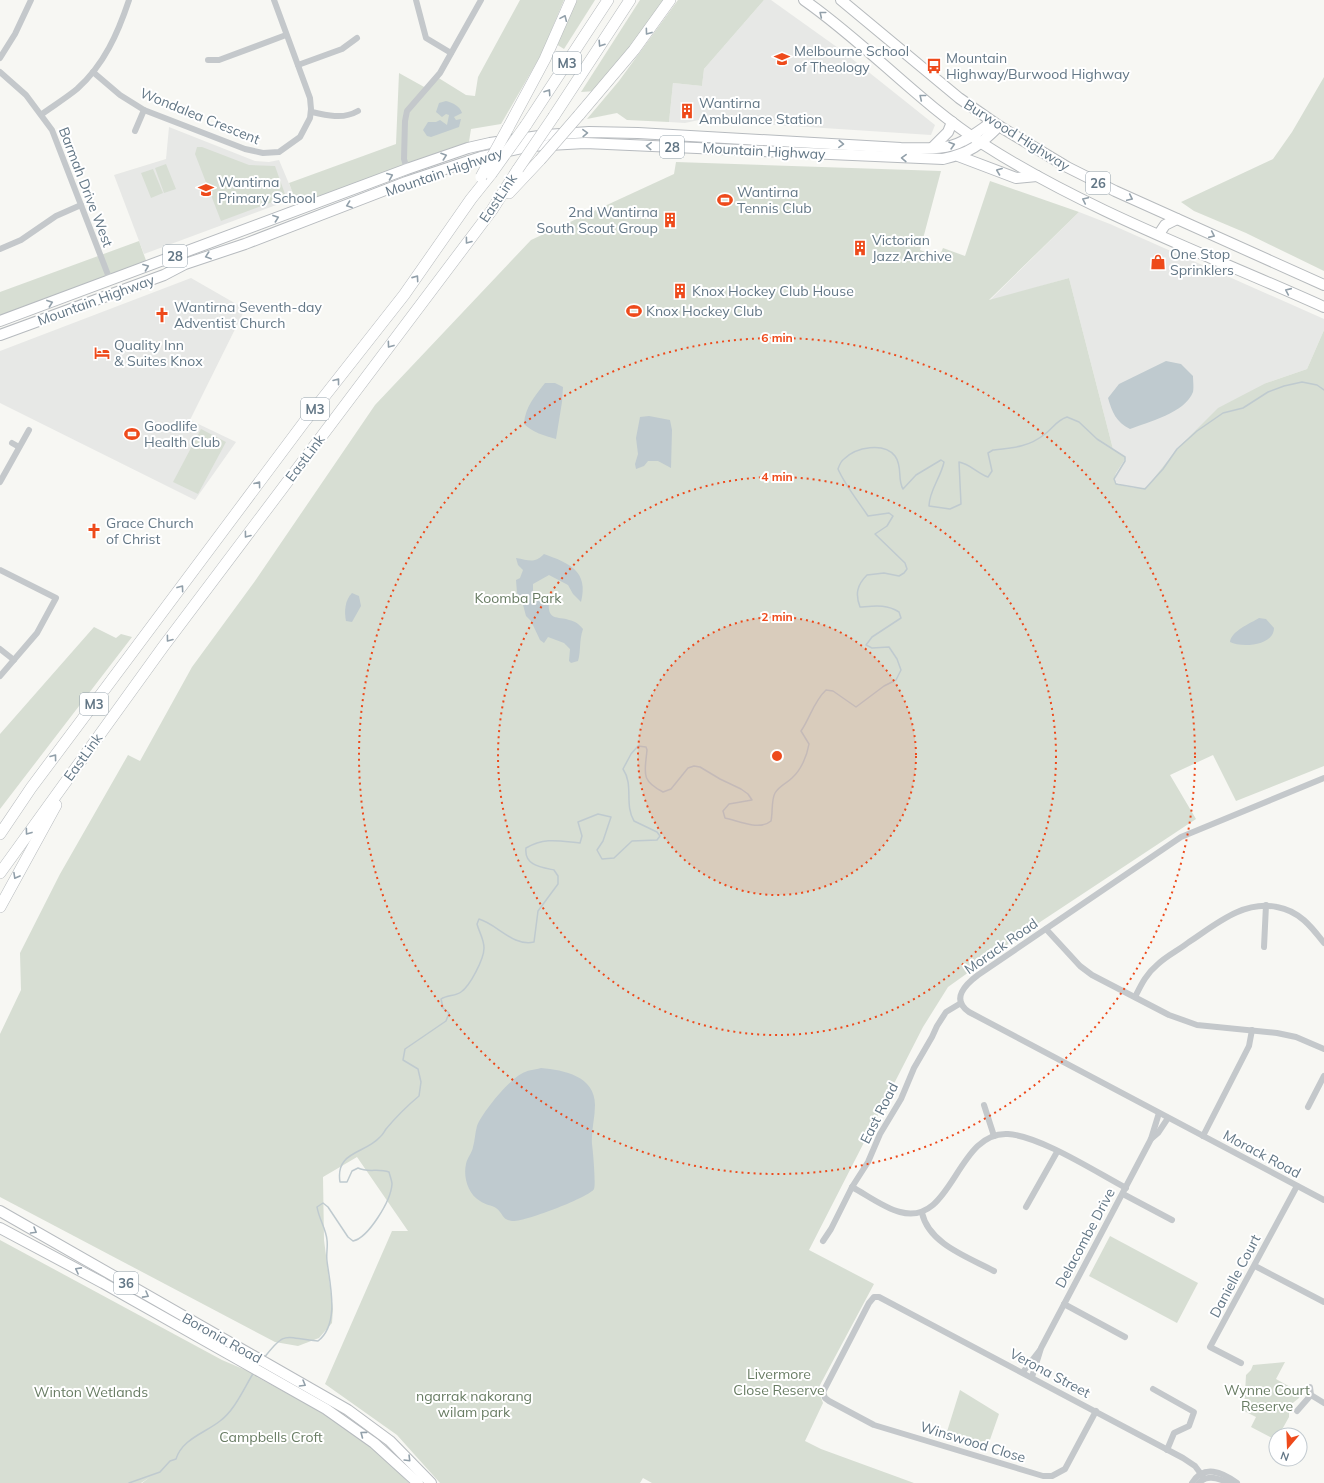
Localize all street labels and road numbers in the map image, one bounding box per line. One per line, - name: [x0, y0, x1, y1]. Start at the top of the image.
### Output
- road number: M3: [553, 52, 581, 74]
- street label: Wondalea Crescent: [138, 84, 263, 148]
- street label: Burwood Highway: [961, 95, 1074, 175]
- street label: Barmah Drive West: [55, 124, 117, 250]
- road number: 28: [660, 136, 684, 158]
- street label: Mountain Highway: [702, 139, 827, 163]
- street label: Mountain Highway: [383, 143, 506, 201]
- street label: EastLink: [475, 170, 521, 226]
- road number: 26: [1086, 172, 1110, 194]
- road number: 28: [163, 245, 187, 267]
- street label: Mountain Highway: [35, 270, 157, 330]
- road number: M3: [301, 398, 329, 420]
- street label: EastLink: [281, 430, 329, 485]
- road number: M3: [80, 693, 108, 715]
- street label: EastLink: [60, 729, 107, 784]
- street label: Morack Road: [961, 914, 1041, 978]
- street label: East Road: [856, 1079, 902, 1147]
- street label: Morack Road: [1220, 1126, 1304, 1182]
- street label: Delacombe Drive: [1051, 1185, 1119, 1291]
- street label: Danielle Court: [1206, 1231, 1264, 1321]
- road number: 36: [114, 1272, 138, 1294]
- street label: Boronia Road: [179, 1309, 265, 1367]
- street label: Verona Street: [1007, 1344, 1093, 1402]
- street label: Winswood Close: [918, 1417, 1028, 1467]

